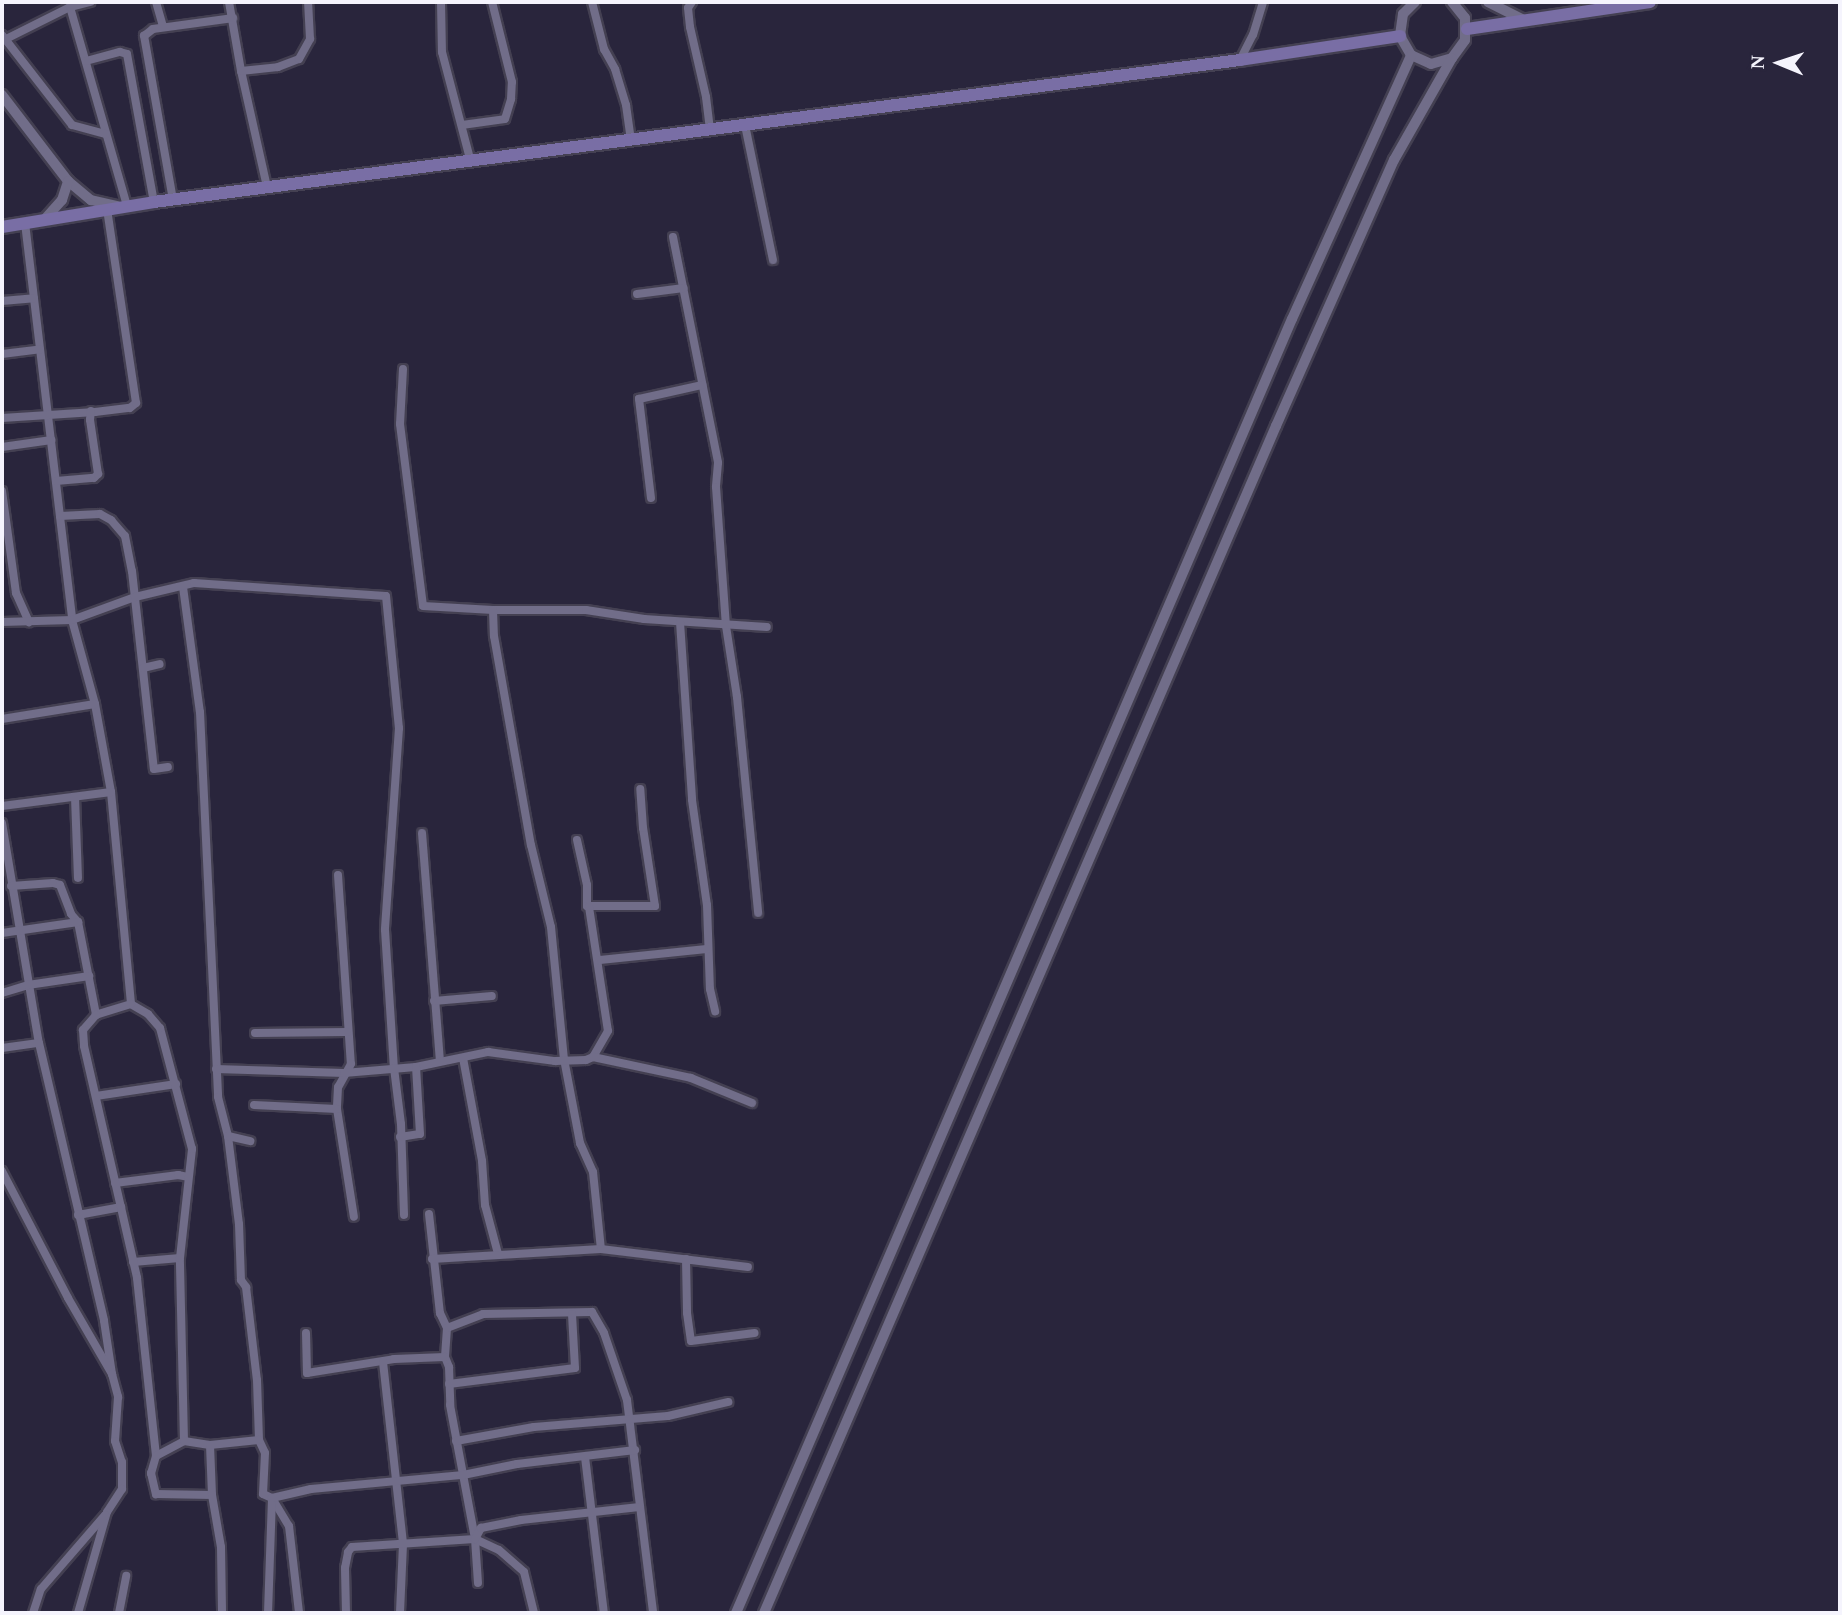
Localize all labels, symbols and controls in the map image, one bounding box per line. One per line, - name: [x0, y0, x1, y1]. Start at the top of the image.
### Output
- north arrow: [1744, 28, 1814, 98]
- text: N: [1747, 55, 1768, 69]

